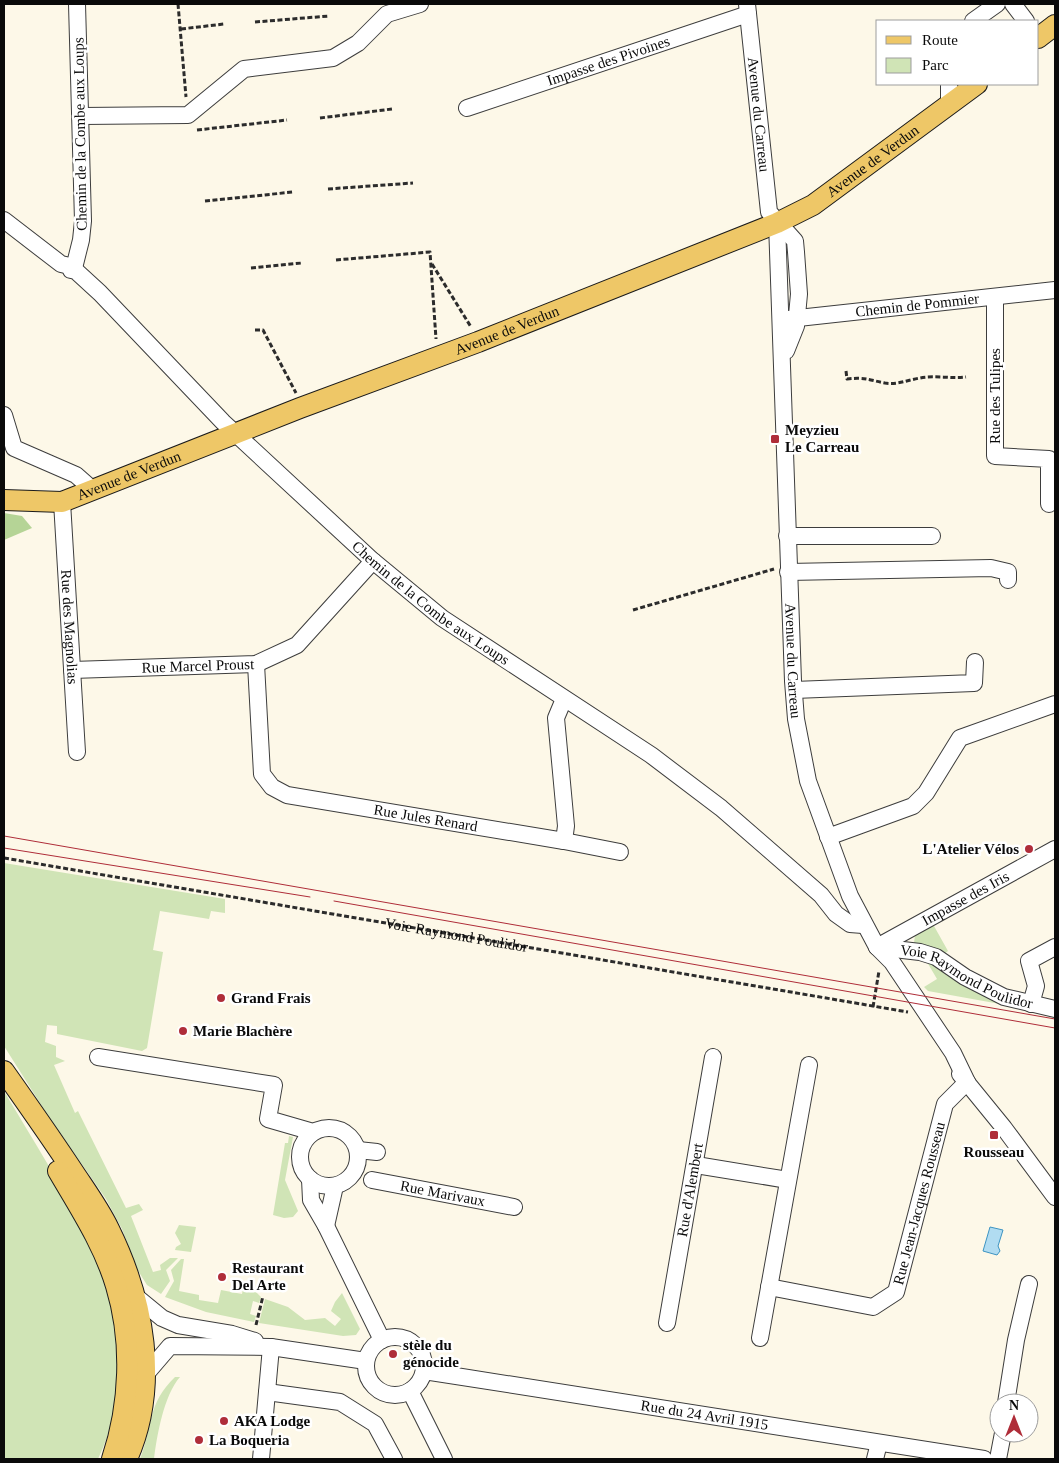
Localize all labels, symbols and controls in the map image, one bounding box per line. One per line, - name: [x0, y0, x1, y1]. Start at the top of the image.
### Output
- legend: [876, 20, 1039, 85]
- text: Route: [922, 32, 958, 48]
- street label: Impasse des Pivoines: [545, 33, 672, 89]
- street label: Chemin de la Combe aux Loups: [70, 37, 90, 231]
- street label: Avenue du Carreau: [745, 56, 773, 173]
- text: Parc: [922, 57, 949, 73]
- street label: Avenue de Verdun: [824, 121, 922, 200]
- street label: Chemin de Pommier: [855, 290, 980, 320]
- street label: Avenue de Verdun: [453, 302, 562, 358]
- street label: Rue des Tulipes: [987, 348, 1003, 444]
- place label: Meyzieu Le Carreau: [785, 422, 859, 455]
- marker: Meyzieu Le Carreau: [769, 433, 781, 445]
- street label: Avenue de Verdun: [75, 448, 184, 503]
- street label: Chemin de la Combe aux Loups: [349, 538, 513, 668]
- street label: Rue des Magnolias: [58, 569, 81, 685]
- street label: Avenue du Carreau: [782, 603, 804, 720]
- street label: Rue Marcel Proust: [141, 656, 255, 676]
- street label: Rue Jules Renard: [372, 802, 479, 835]
- place label: L'Atelier Vélos: [922, 841, 1019, 857]
- marker: L'Atelier Vélos: [1023, 843, 1035, 855]
- street label: Impasse des Iris: [919, 868, 1012, 929]
- street label: Voie Raymond Poulidor: [384, 915, 529, 955]
- street label: Voie Raymond Poulidor: [900, 942, 1034, 1011]
- place label: Grand Frais: [231, 990, 311, 1006]
- marker: Grand Frais: [215, 992, 227, 1004]
- place label: Marie Blachère: [193, 1023, 293, 1039]
- marker: Marie Blachère: [177, 1025, 189, 1037]
- street label: Rue Jean-Jacques Rousseau: [890, 1120, 948, 1286]
- marker: Rousseau: [988, 1129, 1000, 1141]
- street label: Rue d'Alembert: [674, 1141, 706, 1238]
- place label: Rousseau: [964, 1144, 1024, 1160]
- street label: Rue Marivaux: [399, 1178, 487, 1209]
- place label: Restaurant Del Arte: [232, 1260, 304, 1293]
- marker: Restaurant Del Arte: [216, 1271, 228, 1283]
- place label: stèle du génocide: [403, 1337, 459, 1370]
- marker: stèle du génocide: [387, 1348, 399, 1360]
- north arrow: [989, 1393, 1039, 1443]
- street label: Rue du 24 Avril 1915: [640, 1397, 769, 1433]
- text: N: [1009, 1398, 1019, 1413]
- place label: AKA Lodge: [234, 1413, 311, 1429]
- marker: AKA Lodge: [218, 1415, 230, 1427]
- place label: La Boqueria: [209, 1432, 290, 1448]
- marker: La Boqueria: [193, 1434, 205, 1446]

